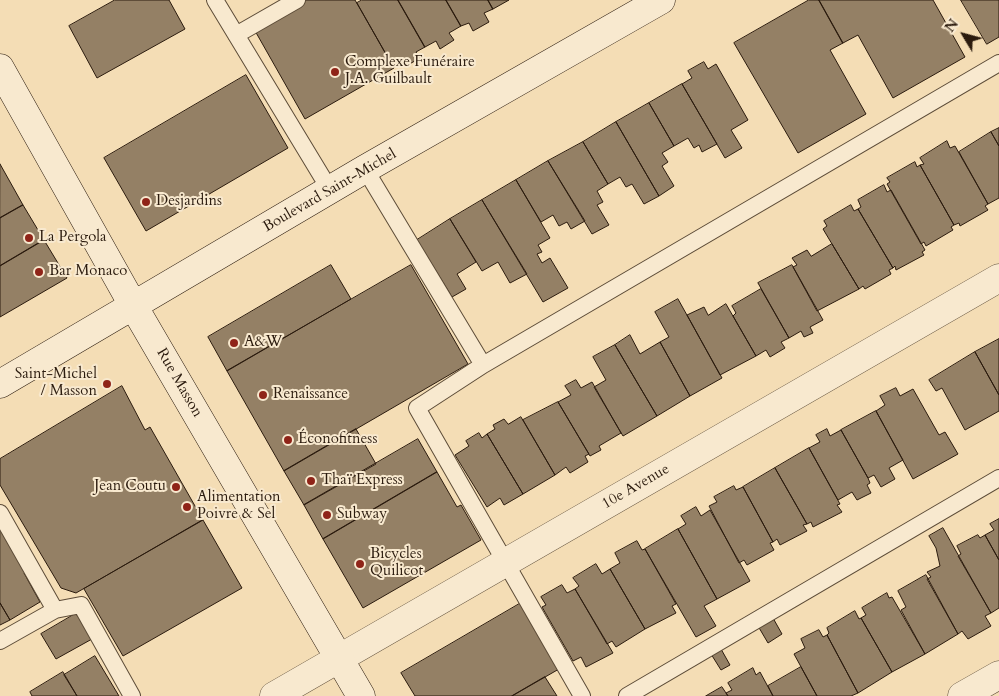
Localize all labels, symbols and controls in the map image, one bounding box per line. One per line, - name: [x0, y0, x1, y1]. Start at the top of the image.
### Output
- north arrow: [939, 10, 989, 60]
- text: N: [940, 15, 963, 36]
- place label: Complexe Funéraire J.A. Guilbault: [345, 54, 475, 89]
- marker: Complexe Funéraire J.A. Guilbault: [329, 66, 341, 78]
- street label: Boulevard Saint-Michel: [260, 145, 400, 237]
- place label: Desjardins: [156, 193, 222, 211]
- marker: Desjardins: [140, 196, 152, 208]
- place label: La Pergola: [39, 229, 107, 247]
- marker: La Pergola: [23, 232, 35, 244]
- place label: Bar Monaco: [49, 263, 127, 281]
- marker: Bar Monaco: [33, 266, 45, 278]
- place label: A&W: [244, 334, 282, 352]
- marker: A&W: [228, 337, 240, 349]
- street label: Rue Masson: [152, 345, 206, 421]
- place label: Saint-Michel / Masson: [15, 366, 97, 401]
- marker: Saint-Michel / Masson: [101, 378, 113, 390]
- place label: Renaissance: [273, 386, 348, 404]
- marker: Renaissance: [257, 389, 269, 401]
- place label: Éconofitness: [298, 431, 377, 449]
- marker: Éconofitness: [282, 434, 294, 446]
- street label: 10e Avenue: [599, 460, 673, 514]
- place label: Thaï Express: [321, 472, 403, 490]
- marker: Thaï Express: [305, 475, 317, 487]
- place label: Jean Coutu: [94, 478, 166, 496]
- marker: Jean Coutu: [170, 481, 182, 493]
- place label: Alimentation Poivre & Sel: [197, 489, 281, 524]
- marker: Alimentation Poivre & Sel: [181, 501, 193, 513]
- place label: Subway: [337, 506, 387, 524]
- marker: Subway: [321, 509, 333, 521]
- place label: Bicycles Quilicot: [370, 546, 423, 581]
- marker: Bicycles Quilicot: [354, 558, 366, 570]

